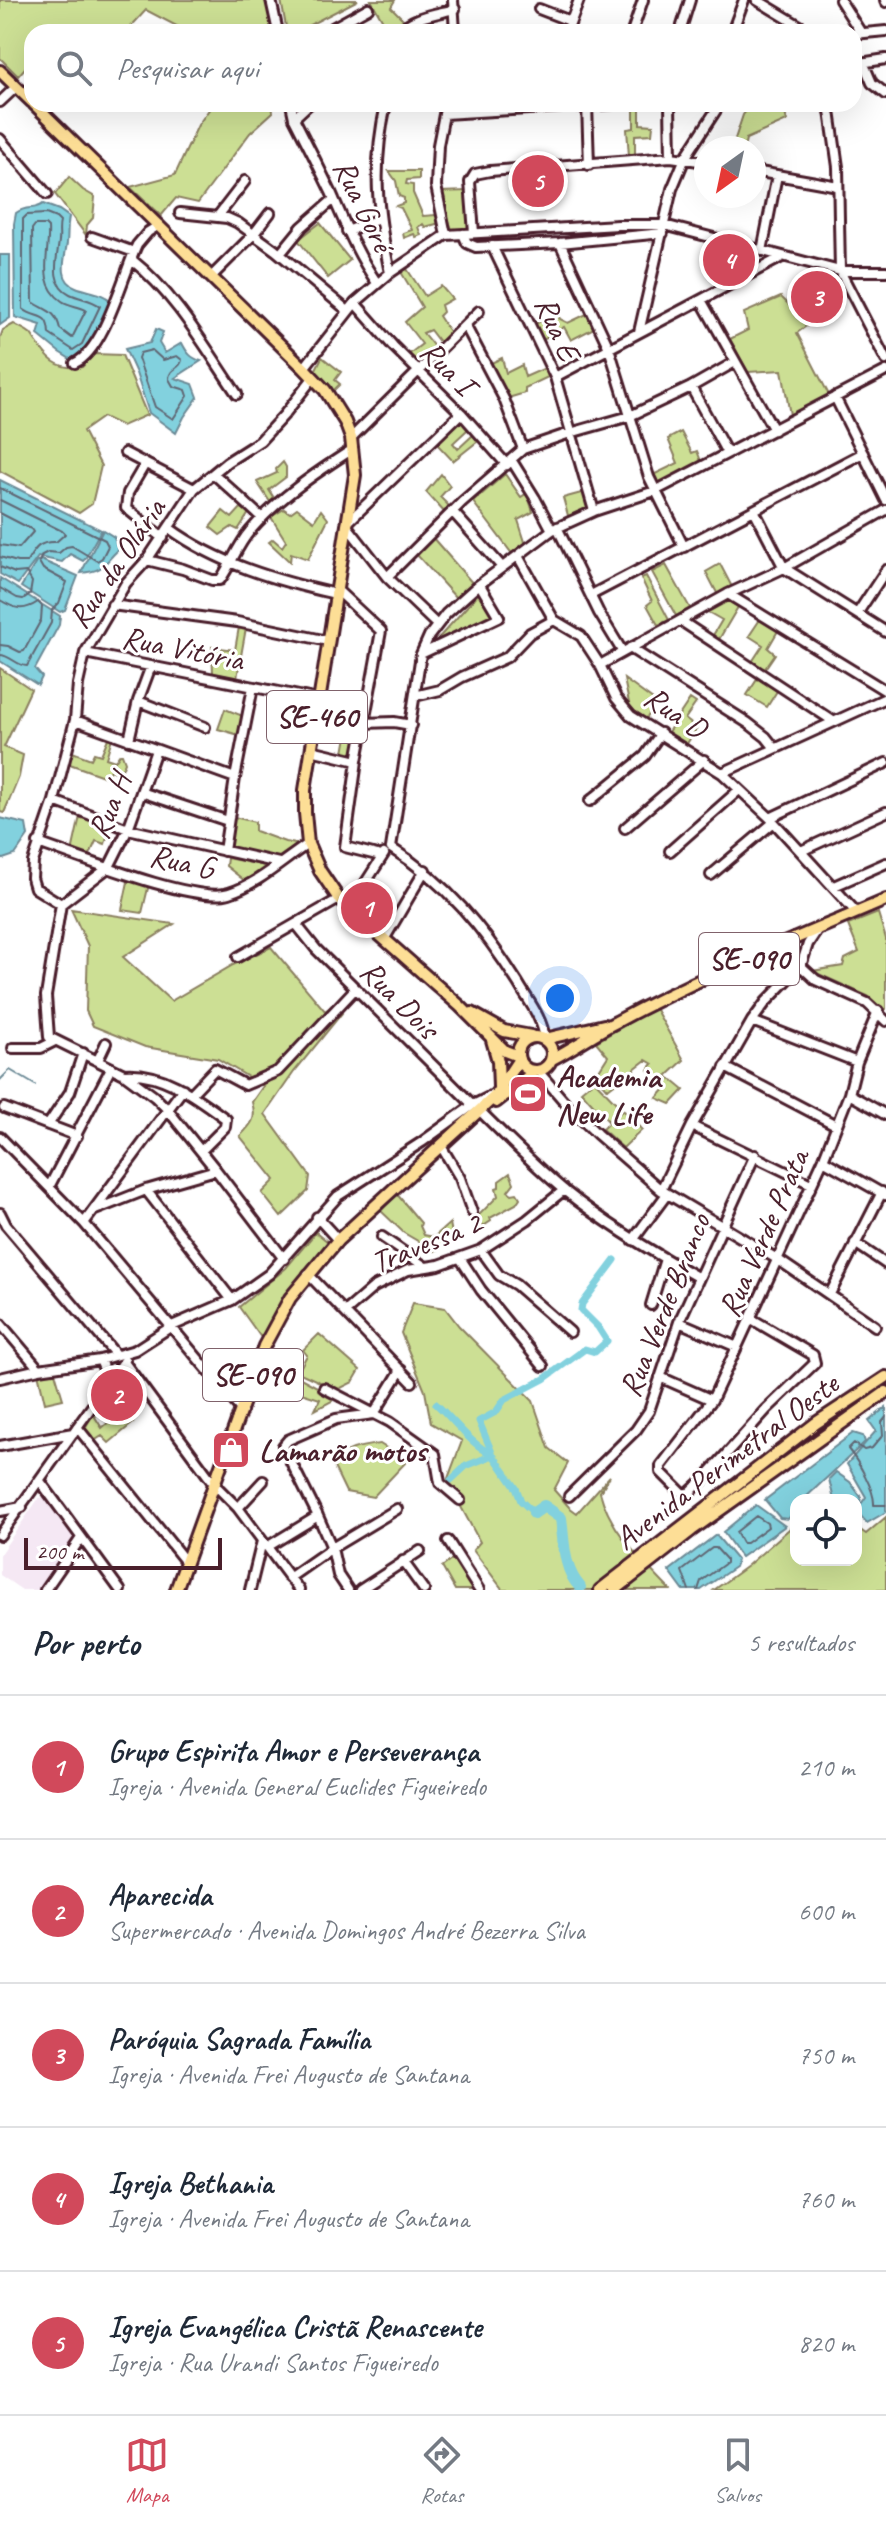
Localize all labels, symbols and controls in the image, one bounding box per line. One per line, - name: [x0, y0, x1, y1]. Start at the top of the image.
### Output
- search box: [24, 24, 862, 112]
- icon: search: [52, 46, 96, 90]
- text: Pesquisar aqui: [116, 49, 259, 87]
- north arrow: [694, 136, 766, 208]
- pin: 5: [512, 151, 564, 211]
- street label: Rua Goré: [324, 152, 405, 262]
- pin: 4: [703, 230, 755, 290]
- pin: 3: [791, 267, 843, 327]
- street label: Rua E: [525, 290, 591, 370]
- street label: Rua I: [411, 331, 489, 409]
- street label: Rua da Olária: [58, 489, 176, 636]
- street label: Rua Vitória: [119, 617, 249, 681]
- street label: Rua D: [636, 677, 717, 750]
- road number: SE-460: [267, 691, 367, 743]
- street label: Rua H: [78, 763, 143, 845]
- street label: Rua G: [146, 835, 221, 889]
- pin: 1: [341, 878, 393, 938]
- road number: SE-090: [699, 933, 799, 985]
- street label: Rua Dois: [351, 951, 450, 1050]
- your location: [540, 978, 580, 1018]
- place label: Academia New Life: [556, 1056, 663, 1134]
- sports icon: Academia New Life: [507, 1073, 549, 1115]
- street label: Rua Verde Prata: [708, 1141, 820, 1323]
- street label: Travessa 2: [365, 1201, 490, 1283]
- street label: Rua Verde Branco: [609, 1206, 720, 1403]
- road number: SE-090: [203, 1349, 303, 1401]
- street label: Avenida Perimetral Oeste: [606, 1362, 849, 1559]
- pin: 2: [91, 1365, 143, 1425]
- shop icon: Lamarão motos: [210, 1429, 252, 1471]
- place label: Lamarão motos: [259, 1430, 429, 1471]
- map controls: [790, 1494, 862, 1566]
- button: locate: [790, 1494, 862, 1566]
- scale bar: [24, 1534, 222, 1570]
- text: 200 m: [36, 1538, 83, 1566]
- text: Por perto: [32, 1621, 140, 1664]
- text: 5 resultados: [748, 1626, 854, 1659]
- text: Grupo Espirita Amor e Perseverança: [108, 1732, 479, 1770]
- text: 1: [52, 1751, 64, 1784]
- text: 210 m: [798, 1751, 854, 1784]
- text: Igreja · Avenida General Euclides Figueiredo: [108, 1770, 486, 1803]
- text: Aparecida: [108, 1876, 212, 1914]
- text: 2: [52, 1895, 64, 1928]
- text: 600 m: [798, 1895, 854, 1928]
- text: Supermercado · Avenida Domingos André Bezerra Silva: [108, 1914, 585, 1947]
- text: Paróquia Sagrada Família: [108, 2020, 370, 2058]
- text: 3: [52, 2039, 64, 2072]
- text: 750 m: [798, 2039, 854, 2072]
- text: Igreja · Avenida Frei Augusto de Santana: [108, 2058, 469, 2091]
- text: Igreja Bethania: [108, 2164, 273, 2202]
- text: 4: [52, 2183, 64, 2216]
- text: 760 m: [798, 2183, 854, 2216]
- text: Igreja · Avenida Frei Augusto de Santana: [108, 2202, 469, 2235]
- text: Igreja Evangélica Cristã Renascente: [108, 2308, 482, 2346]
- text: 5: [52, 2327, 64, 2360]
- text: 820 m: [798, 2327, 854, 2360]
- text: Igreja · Rua Urandi Santos Figueiredo: [108, 2346, 438, 2379]
- tab: Mapa: [125, 2433, 169, 2509]
- tab: Rotas: [420, 2433, 464, 2509]
- tab: Salvos: [714, 2433, 761, 2509]

